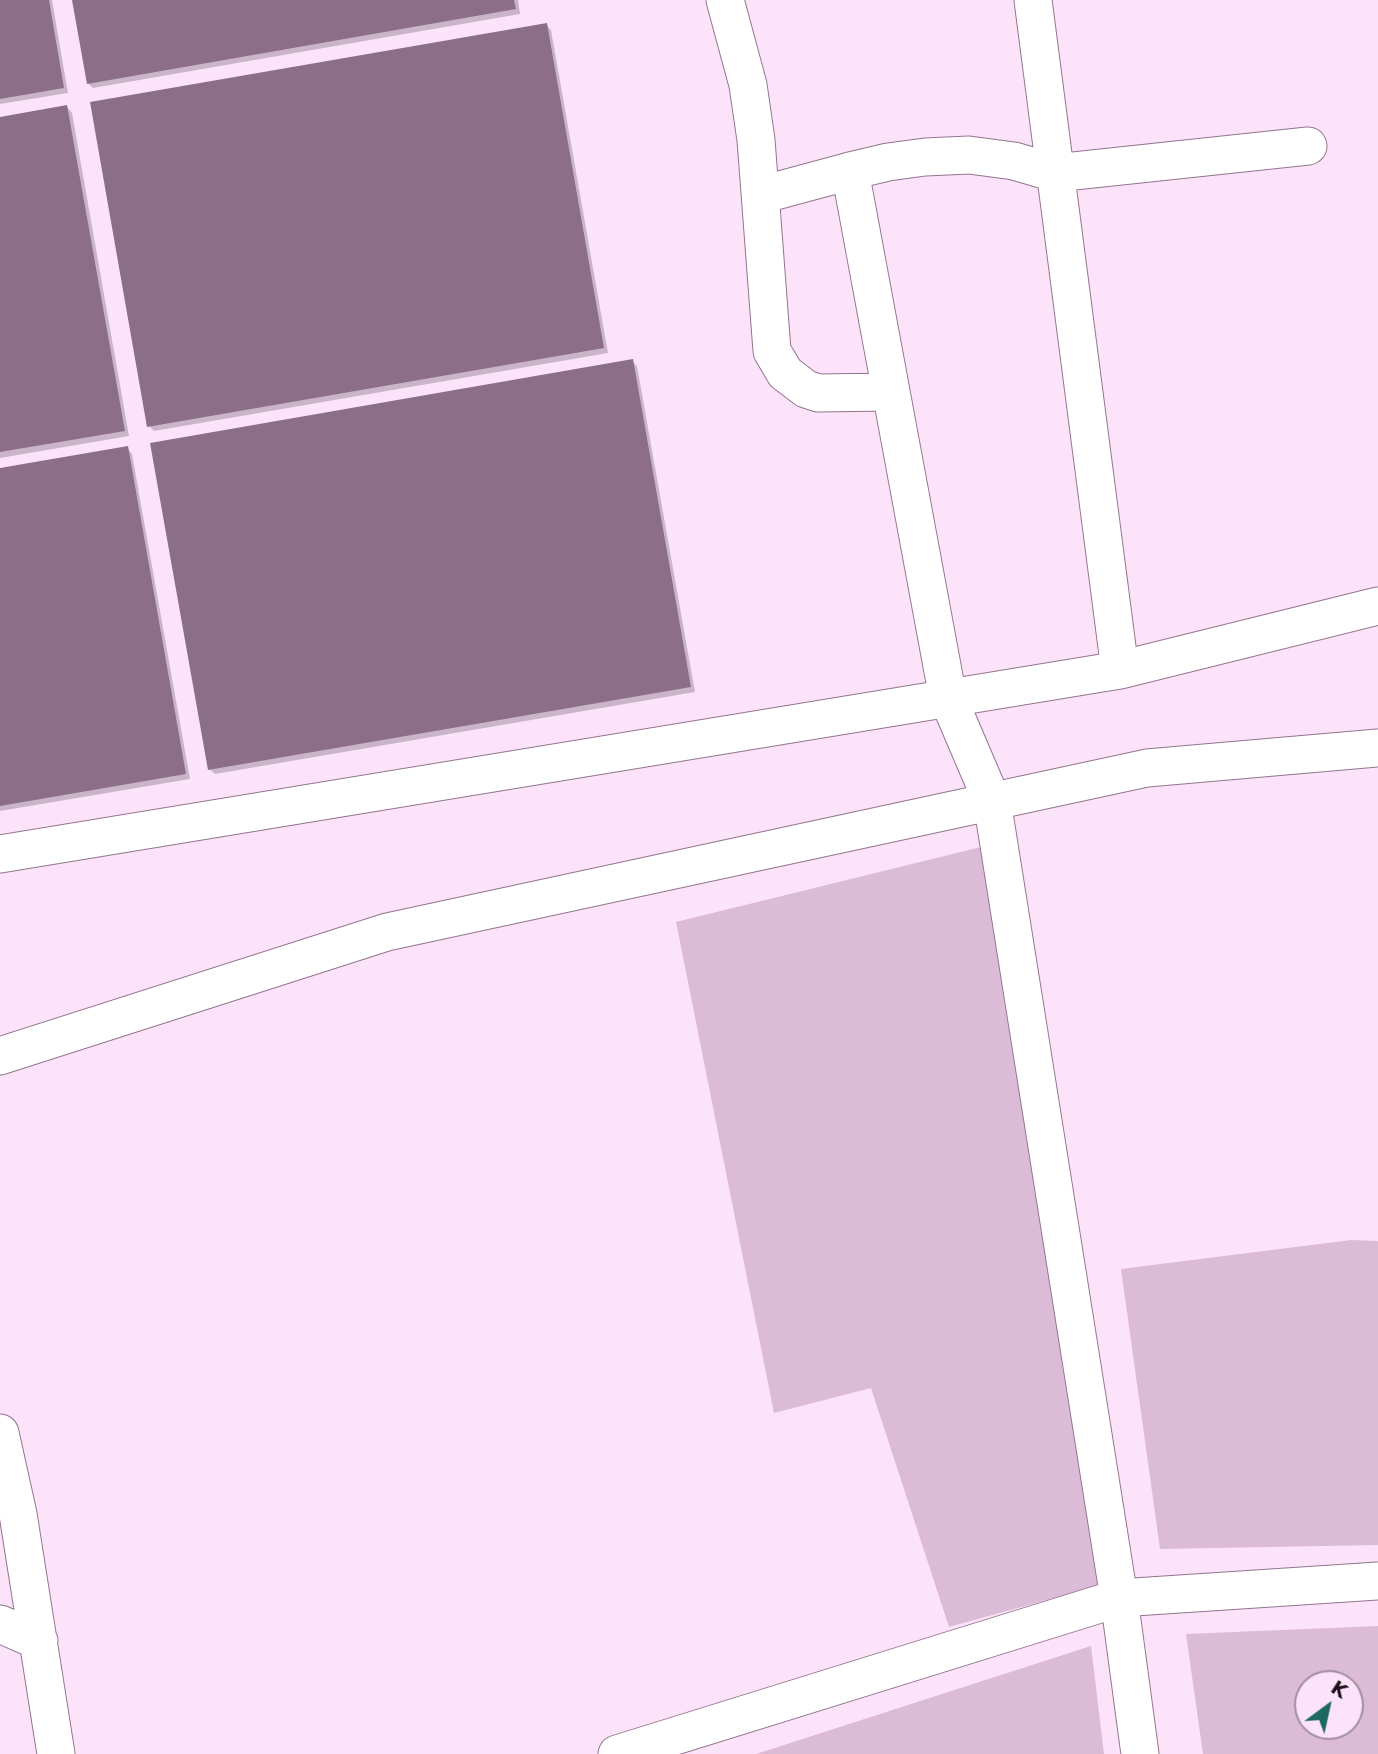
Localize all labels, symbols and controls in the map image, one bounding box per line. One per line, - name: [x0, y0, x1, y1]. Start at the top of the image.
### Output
- north arrow: [1294, 1670, 1364, 1740]
- text: K: [1327, 1676, 1352, 1702]

